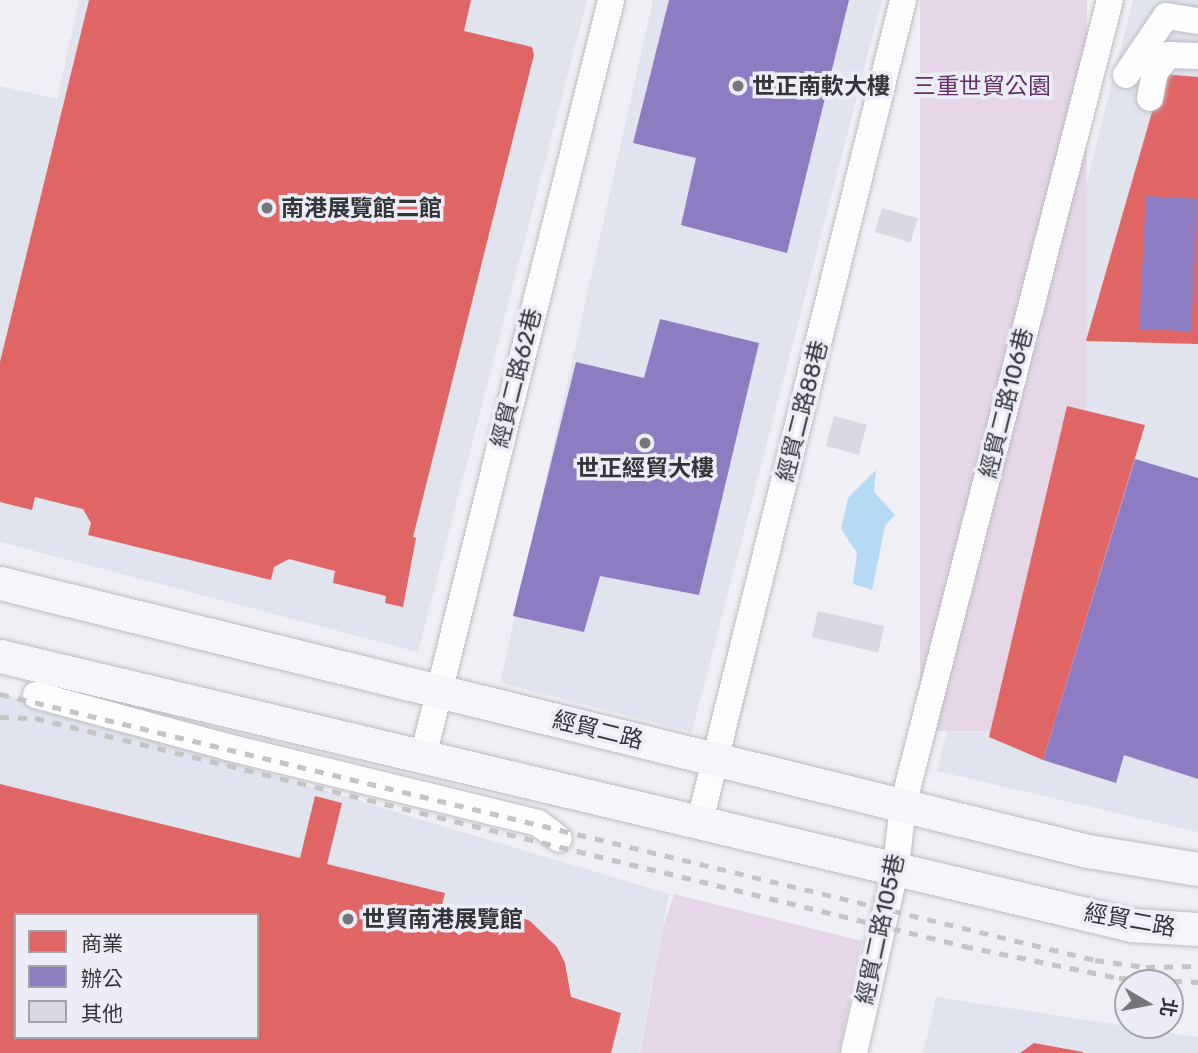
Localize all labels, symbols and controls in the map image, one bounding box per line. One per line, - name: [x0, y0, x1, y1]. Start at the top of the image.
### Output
- place label: 世正南軟大樓: [752, 72, 890, 100]
- park label: 三重世貿公園: [913, 72, 1051, 100]
- marker: 世正南軟大樓: [730, 78, 746, 94]
- place label: 南港展覽館二館: [281, 194, 442, 222]
- marker: 南港展覽館二館: [259, 200, 275, 216]
- street label: 經貿二路62巷: [485, 306, 547, 450]
- street label: 經貿二路106巷: [974, 325, 1038, 481]
- street label: 經貿二路88巷: [771, 338, 833, 484]
- marker: 世正經貿大樓: [637, 435, 653, 451]
- place label: 世正經貿大樓: [576, 454, 714, 482]
- street label: 經貿二路: [550, 705, 646, 755]
- street label: 經貿二路105巷: [851, 851, 909, 1007]
- street label: 經貿二路: [1082, 898, 1178, 942]
- place label: 世貿南港展覽館: [362, 905, 523, 933]
- marker: 世貿南港展覽館: [340, 911, 356, 927]
- legend: [14, 913, 259, 1039]
- text: 商業: [81, 931, 123, 956]
- text: 辦公: [81, 966, 123, 991]
- north arrow: [1114, 969, 1184, 1039]
- text: 北: [1155, 996, 1181, 1019]
- text: 其他: [81, 1001, 123, 1026]

